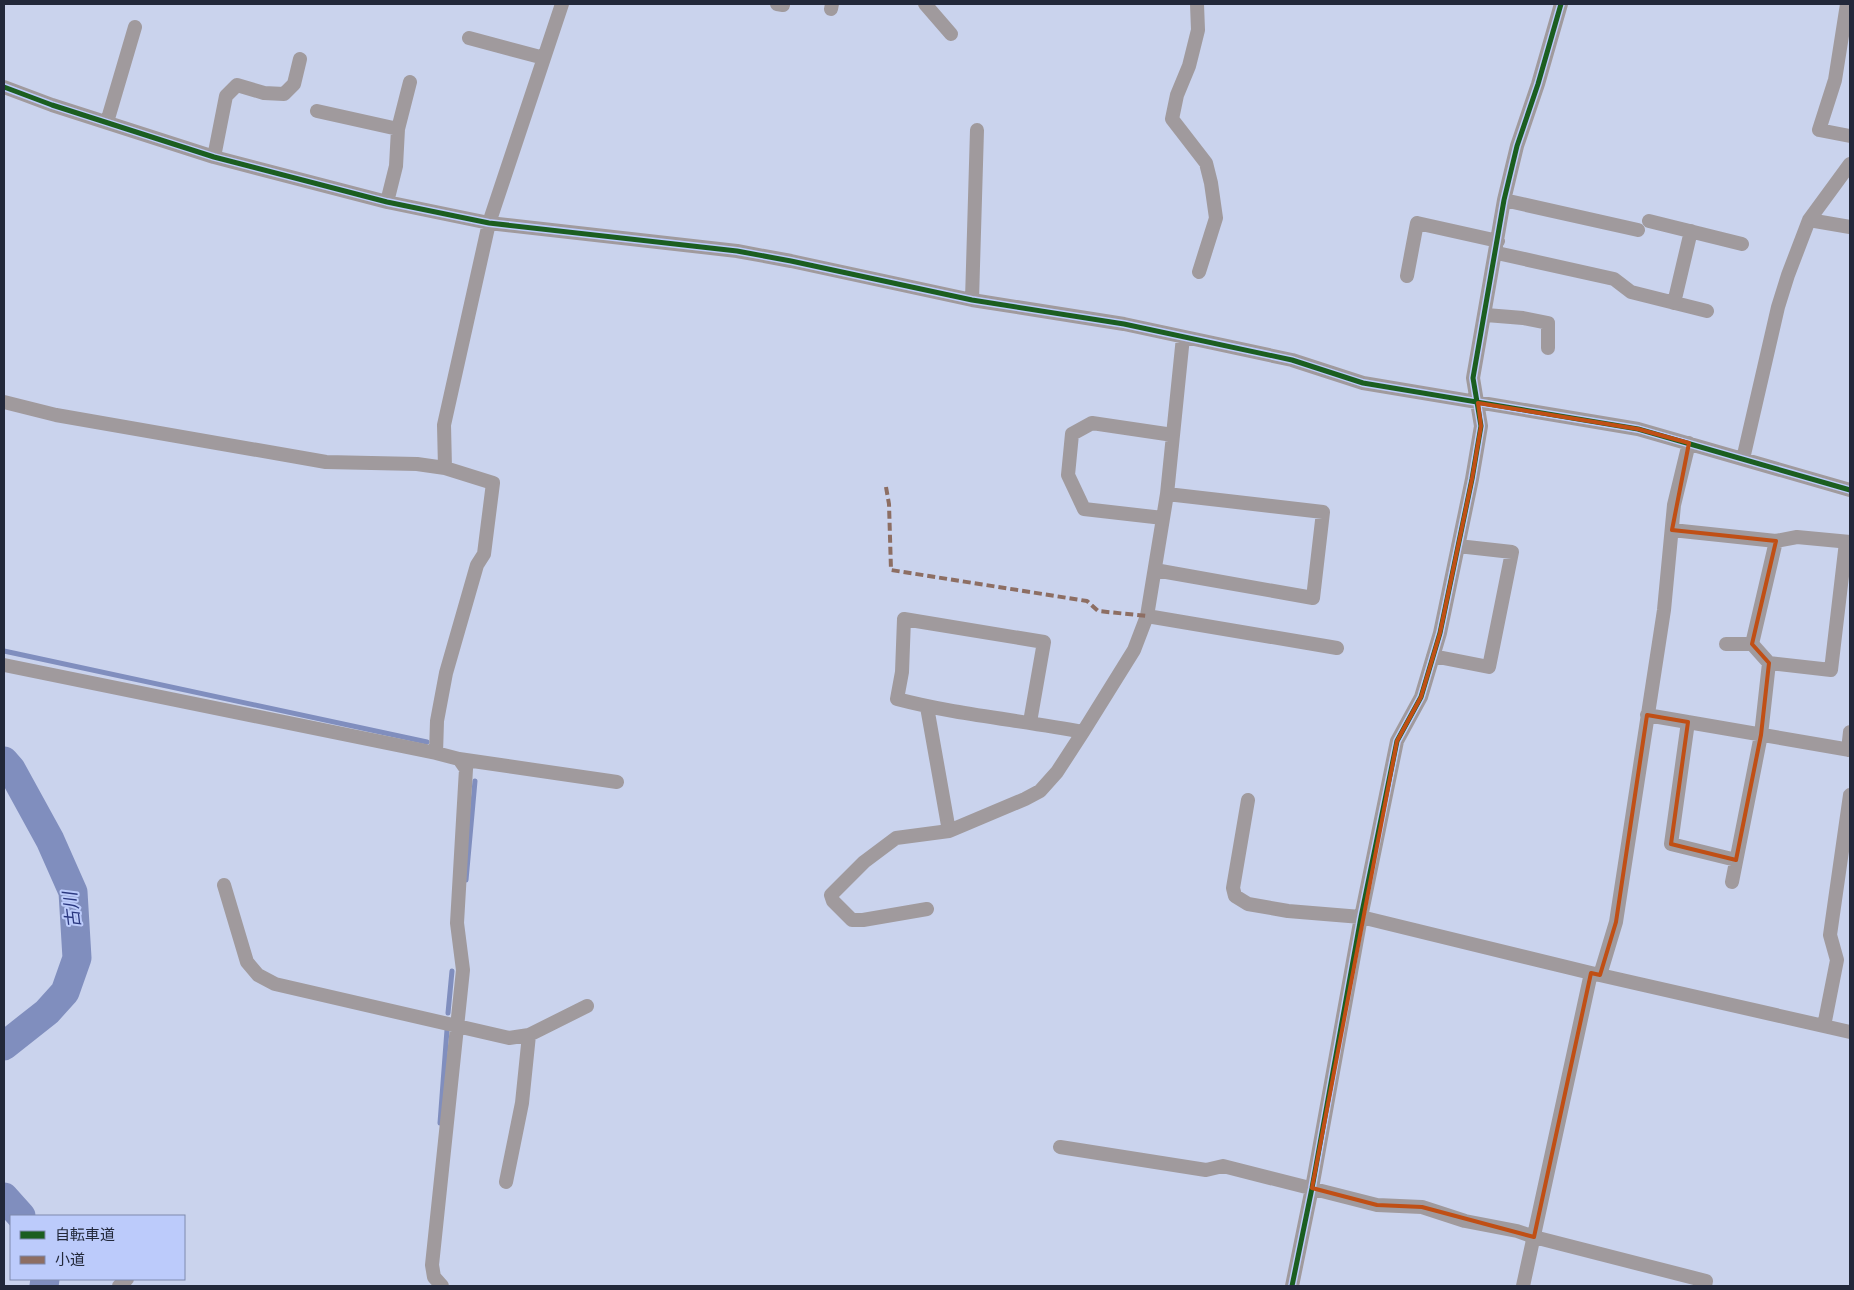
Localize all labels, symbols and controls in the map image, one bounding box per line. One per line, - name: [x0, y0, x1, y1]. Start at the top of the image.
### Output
- water label: 古川: [60, 889, 84, 929]
- legend: [10, 1215, 185, 1280]
- text: 自転車道: [55, 1226, 115, 1243]
- text: 小道: [55, 1251, 85, 1268]

